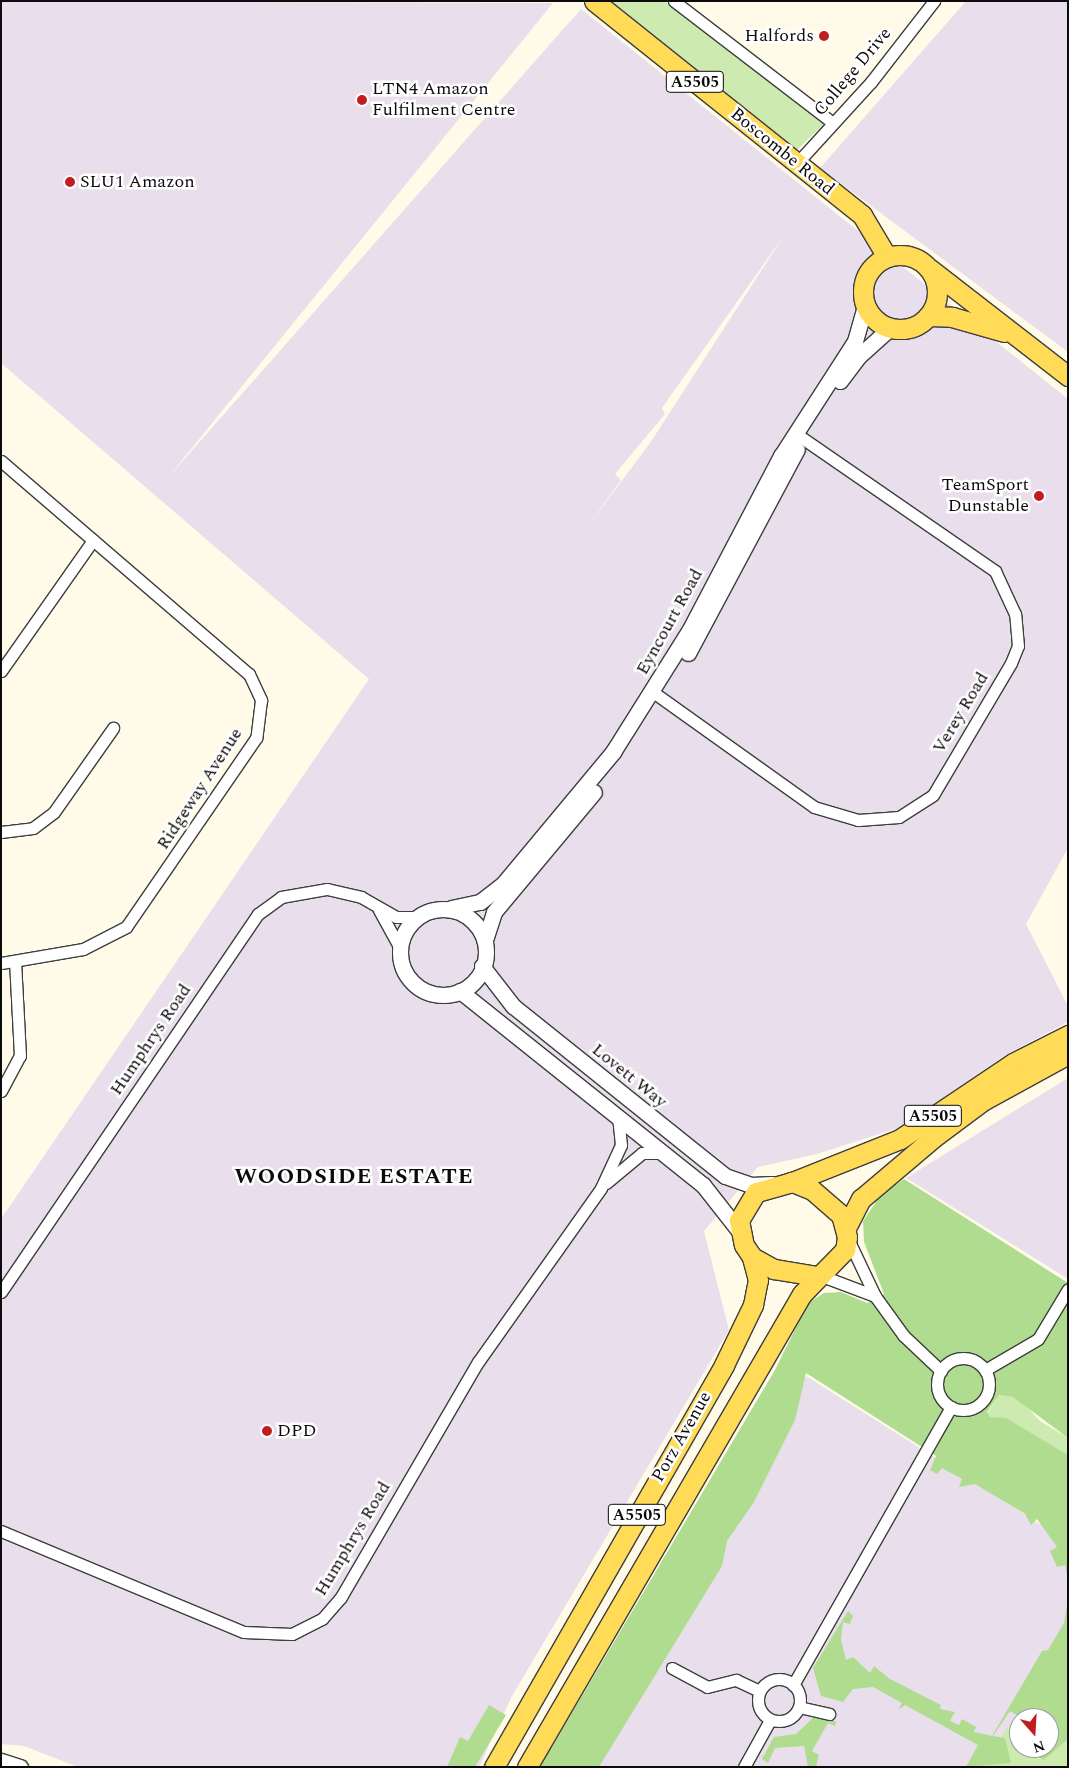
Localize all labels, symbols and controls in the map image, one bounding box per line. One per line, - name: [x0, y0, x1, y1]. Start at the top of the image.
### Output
- street label: College Drive: [810, 23, 896, 121]
- place label: Halfords: [745, 25, 814, 47]
- marker: Halfords: [818, 30, 830, 42]
- road number: A5505: [665, 68, 725, 95]
- place label: LTN4 Amazon Fulfilment Centre: [372, 79, 516, 122]
- marker: LTN4 Amazon Fulfilment Centre: [356, 94, 368, 106]
- street label: Boscombe Road: [726, 104, 838, 200]
- place label: SLU1 Amazon: [80, 171, 195, 193]
- marker: SLU1 Amazon: [64, 176, 76, 188]
- place label: TeamSport Dunstable: [942, 475, 1029, 518]
- marker: TeamSport Dunstable: [1033, 490, 1045, 502]
- street label: Eyncourt Road: [632, 565, 708, 679]
- street label: Verey Road: [928, 669, 994, 757]
- street label: Ridgeway Avenue: [153, 724, 247, 854]
- street label: Humphrys Road: [106, 980, 196, 1100]
- street label: Lovett Way: [587, 1039, 671, 1113]
- road number: A5505: [903, 1102, 963, 1130]
- district label: WOODSIDE ESTATE: [232, 1164, 476, 1190]
- street label: Porz Avenue: [648, 1388, 716, 1486]
- place label: DPD: [277, 1420, 316, 1442]
- marker: DPD: [261, 1425, 273, 1437]
- street label: Humphrys Road: [310, 1478, 396, 1600]
- road number: A5505: [607, 1502, 667, 1528]
- north arrow: [1009, 1708, 1059, 1758]
- text: N: [1030, 1735, 1048, 1758]

